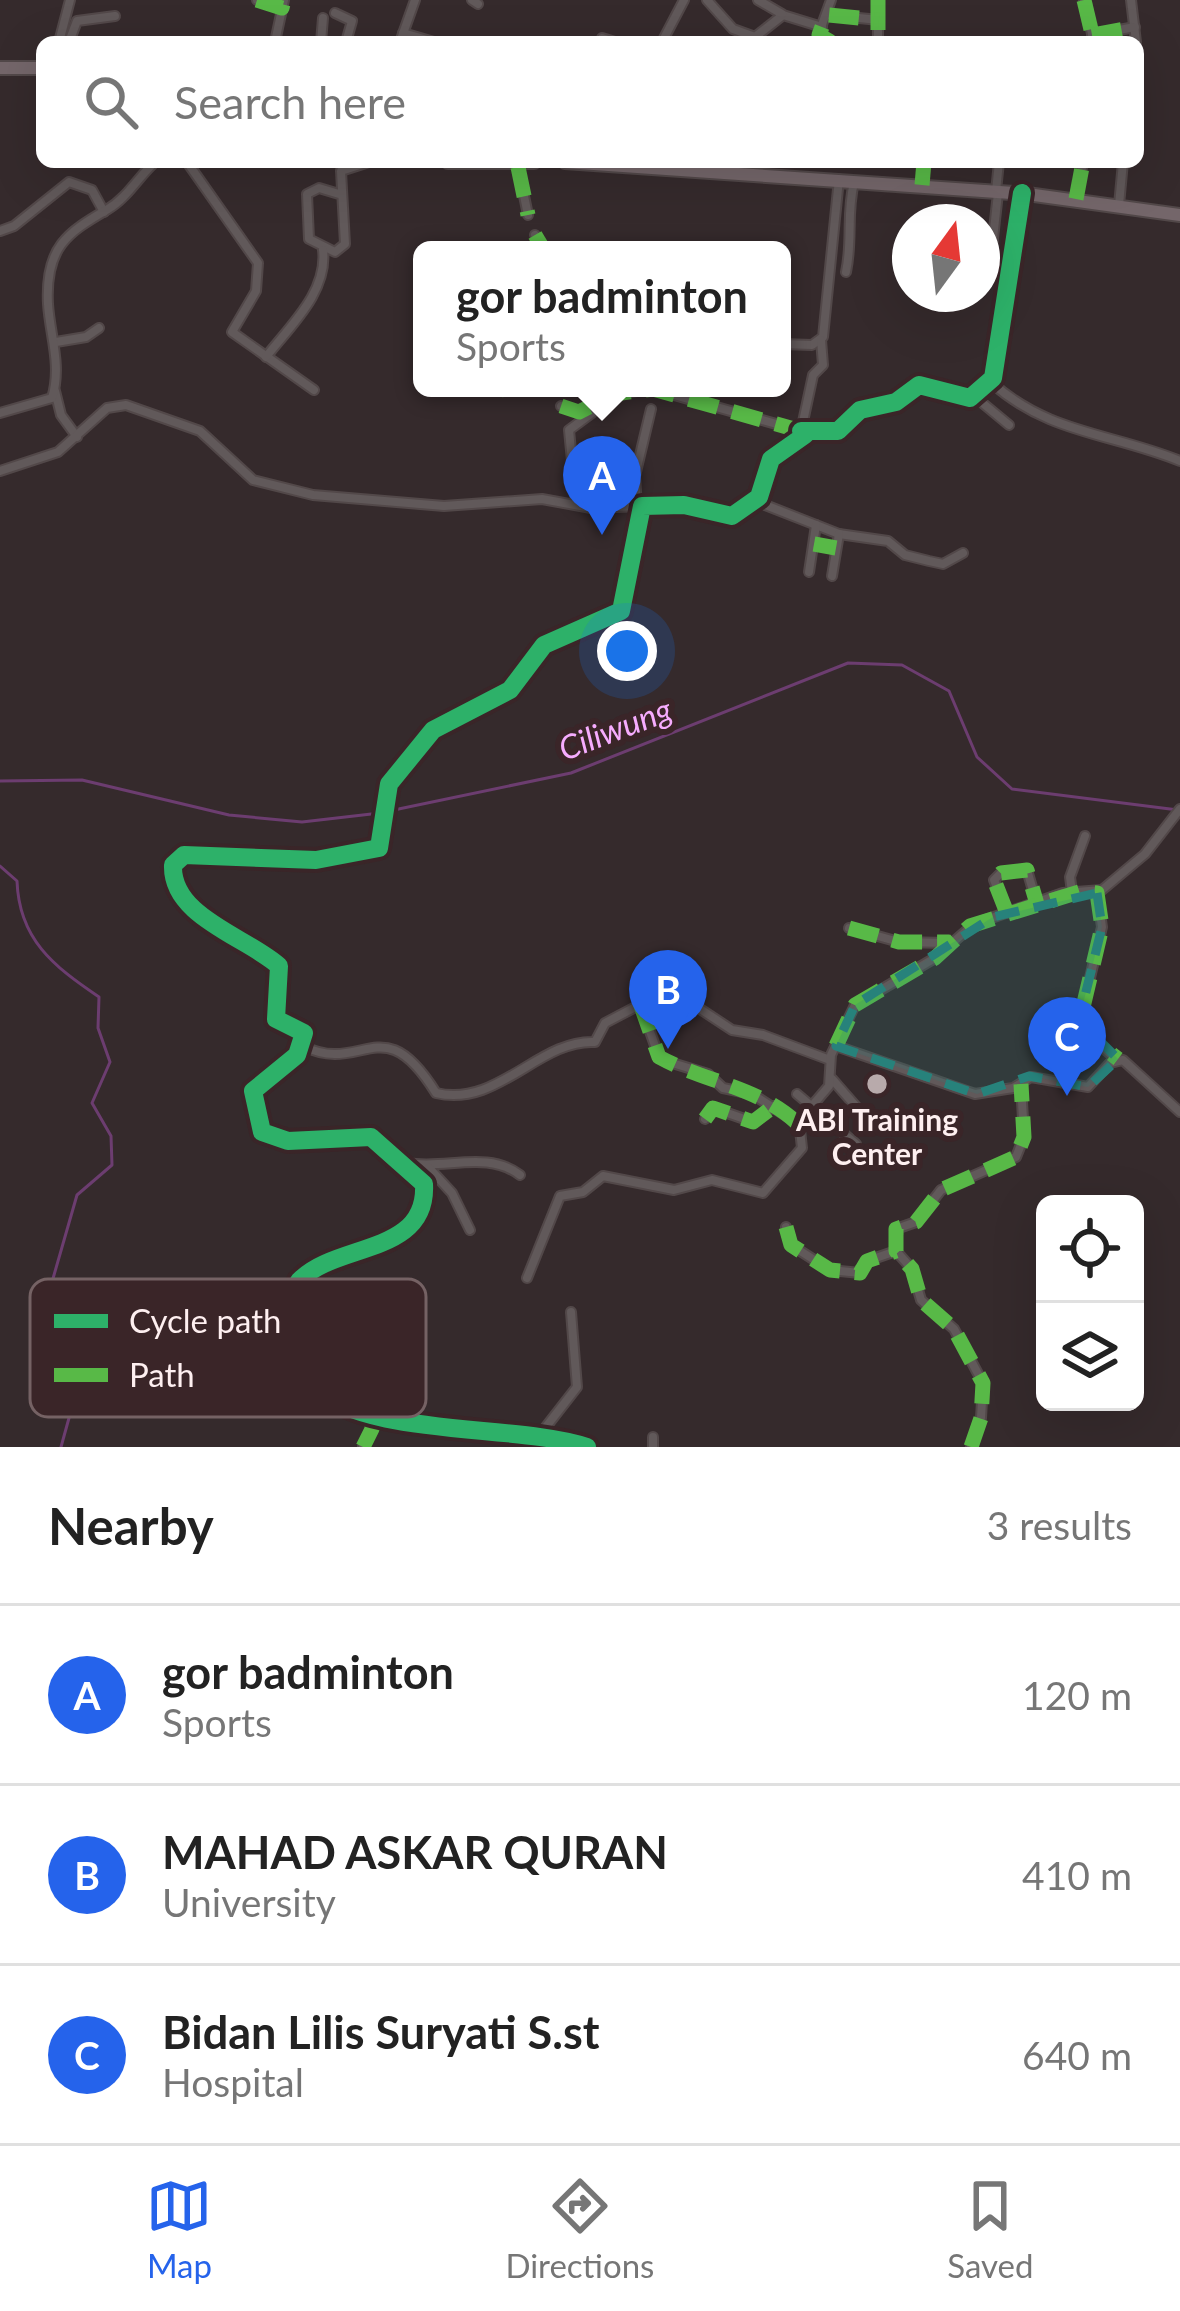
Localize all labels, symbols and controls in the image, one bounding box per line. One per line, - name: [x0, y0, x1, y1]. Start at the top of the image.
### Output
- search box: [36, 36, 1144, 168]
- icon: search: [78, 69, 144, 135]
- text: Search here: [174, 75, 406, 129]
- north arrow: [892, 204, 1000, 312]
- popup: [413, 241, 791, 397]
- text: gor badminton: [456, 269, 748, 323]
- text: Sports: [456, 323, 566, 369]
- pin: A: [563, 436, 641, 535]
- your location: [597, 621, 657, 681]
- water label: Ciliwung: [552, 688, 678, 768]
- pin: B: [629, 950, 707, 1049]
- pin: C: [1028, 997, 1106, 1096]
- marker: ABI Training Center: [864, 1071, 890, 1097]
- place label: ABI Training Center: [795, 1101, 958, 1171]
- map controls: [1036, 1195, 1144, 1411]
- button: locate: [1036, 1195, 1144, 1303]
- legend: [30, 1279, 426, 1417]
- text: Cycle path: [129, 1300, 281, 1340]
- button: layers: [1036, 1303, 1144, 1411]
- text: Path: [129, 1354, 195, 1394]
- text: Nearby: [48, 1495, 214, 1556]
- text: 3 results: [987, 1502, 1132, 1548]
- text: gor badminton: [162, 1645, 454, 1699]
- text: A: [73, 1672, 101, 1718]
- text: 120 m: [1022, 1672, 1132, 1718]
- text: Sports: [162, 1699, 272, 1745]
- text: MAHAD ASKAR QURAN: [162, 1825, 668, 1879]
- text: B: [74, 1852, 100, 1898]
- text: 410 m: [1022, 1852, 1132, 1898]
- text: University: [162, 1879, 336, 1925]
- text: Bidan Lilis Suryati S.st: [162, 2005, 599, 2059]
- text: C: [74, 2032, 100, 2078]
- text: 640 m: [1022, 2032, 1132, 2078]
- text: Hospital: [162, 2059, 304, 2105]
- tab: Map: [146, 2173, 212, 2285]
- tab: Directions: [505, 2173, 654, 2285]
- tab: Saved: [947, 2173, 1034, 2285]

